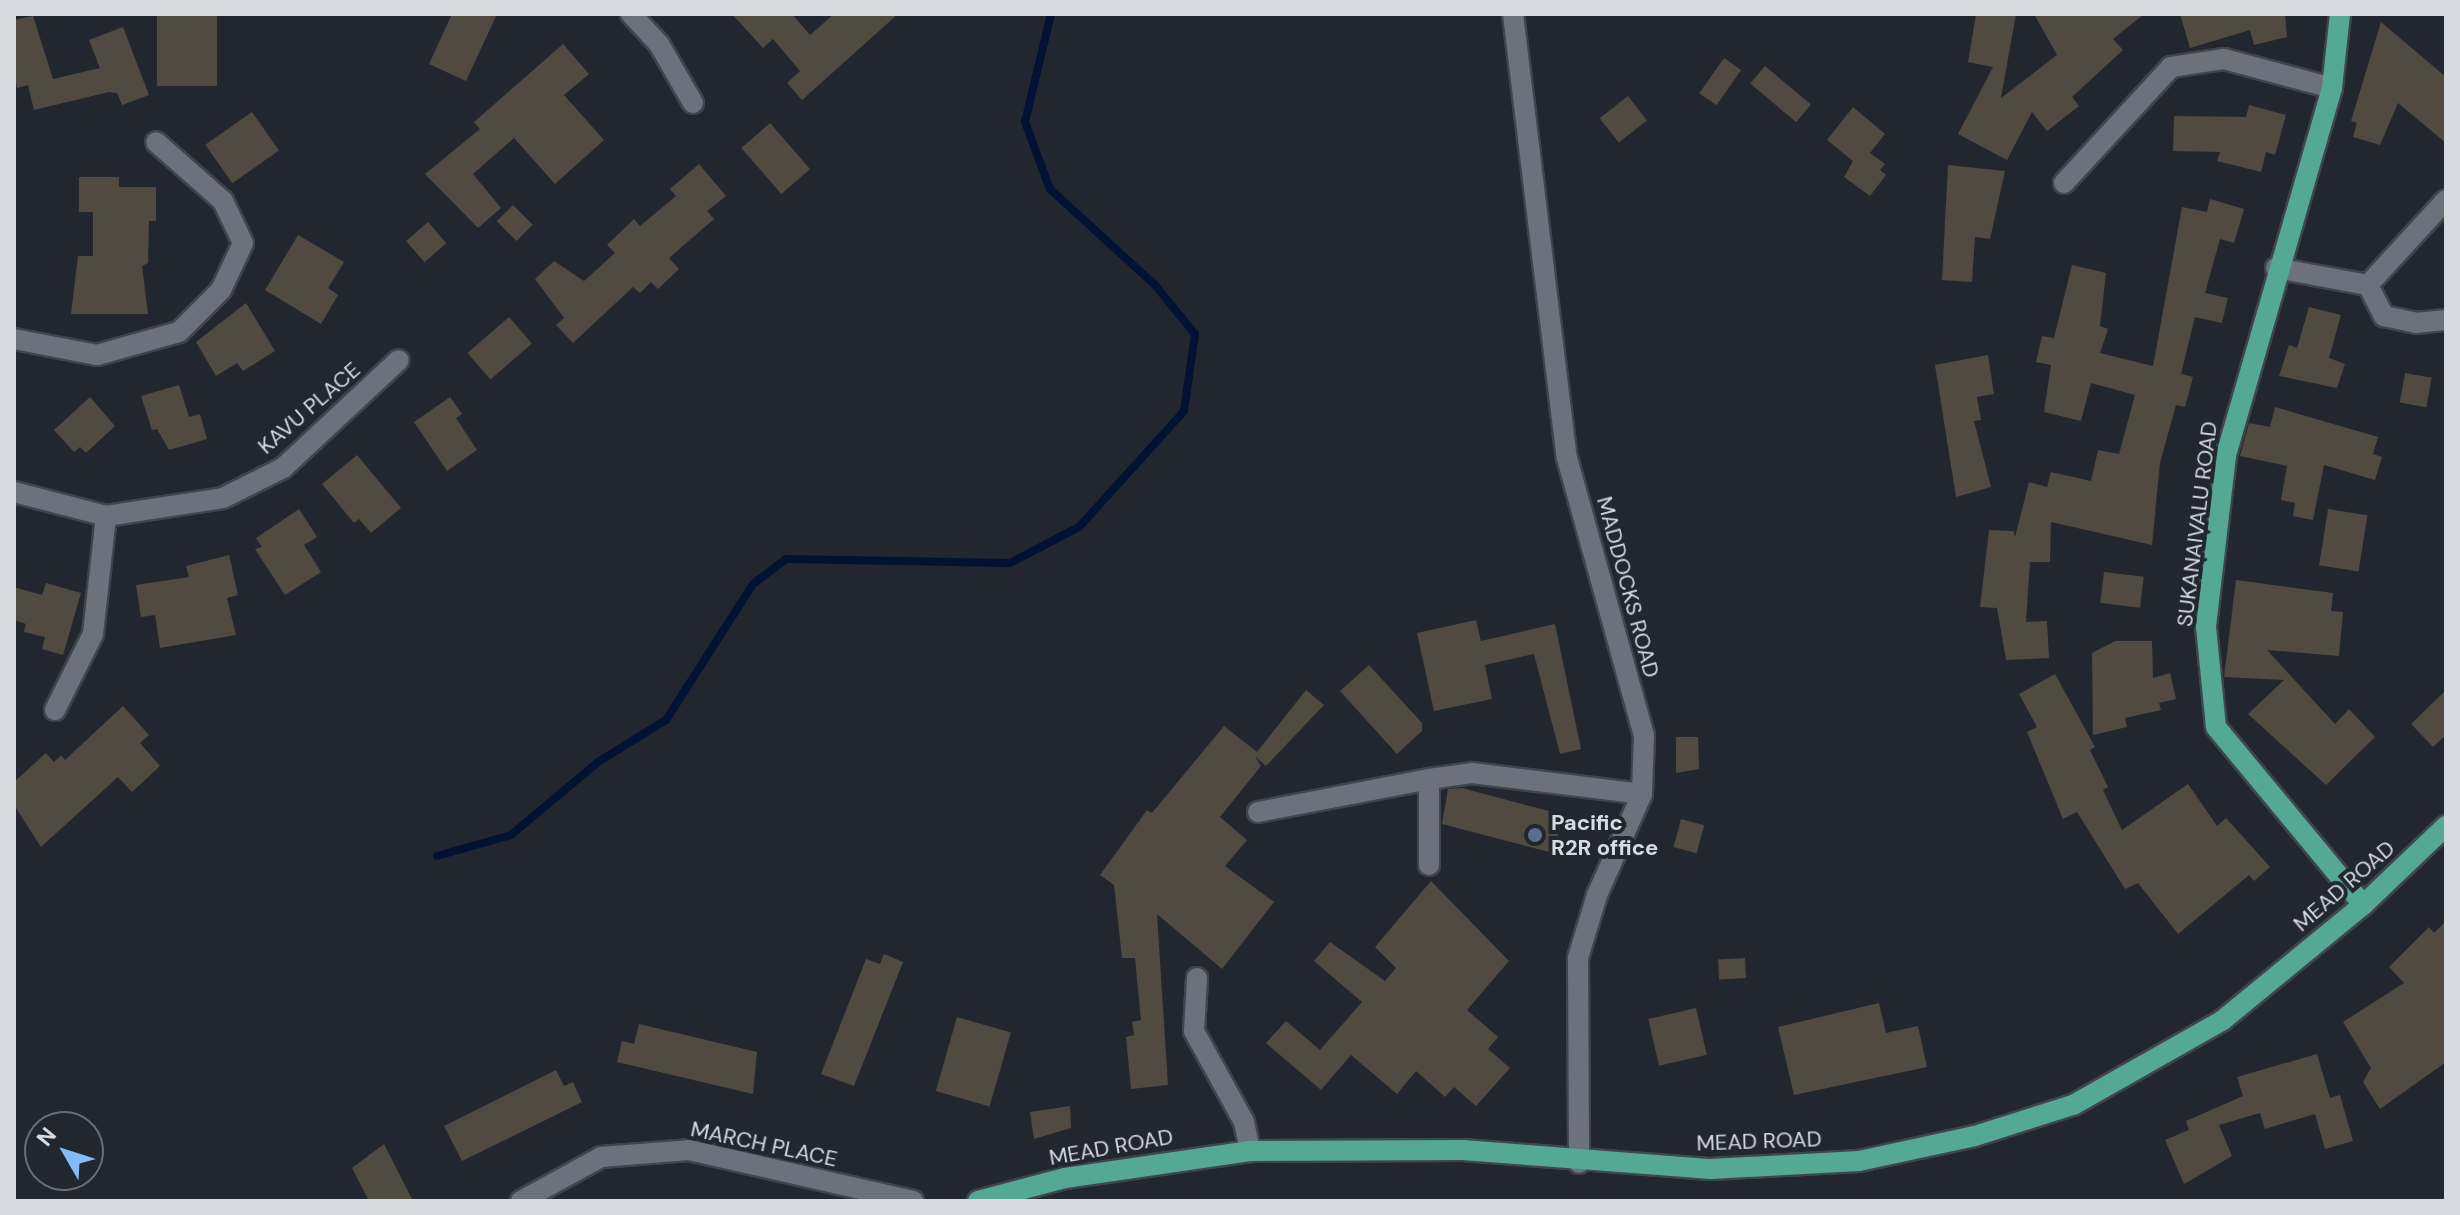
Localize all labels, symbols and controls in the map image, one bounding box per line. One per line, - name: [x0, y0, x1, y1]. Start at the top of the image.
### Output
- street label: KAVU PLACE: [253, 357, 365, 459]
- street label: SUKANAIVALU ROAD: [2171, 420, 2223, 628]
- street label: MADDOCKS ROAD: [1591, 494, 1665, 680]
- place label: Pacific R2R office: [1551, 809, 1658, 860]
- marker: Pacific R2R office: [1526, 826, 1544, 844]
- street label: MEAD ROAD: [2288, 835, 2400, 937]
- north arrow: [24, 1111, 104, 1191]
- street label: MARCH PLACE: [688, 1116, 840, 1172]
- text: N: [30, 1121, 63, 1152]
- street label: MEAD ROAD: [1047, 1123, 1175, 1171]
- street label: MEAD ROAD: [1696, 1126, 1822, 1156]

